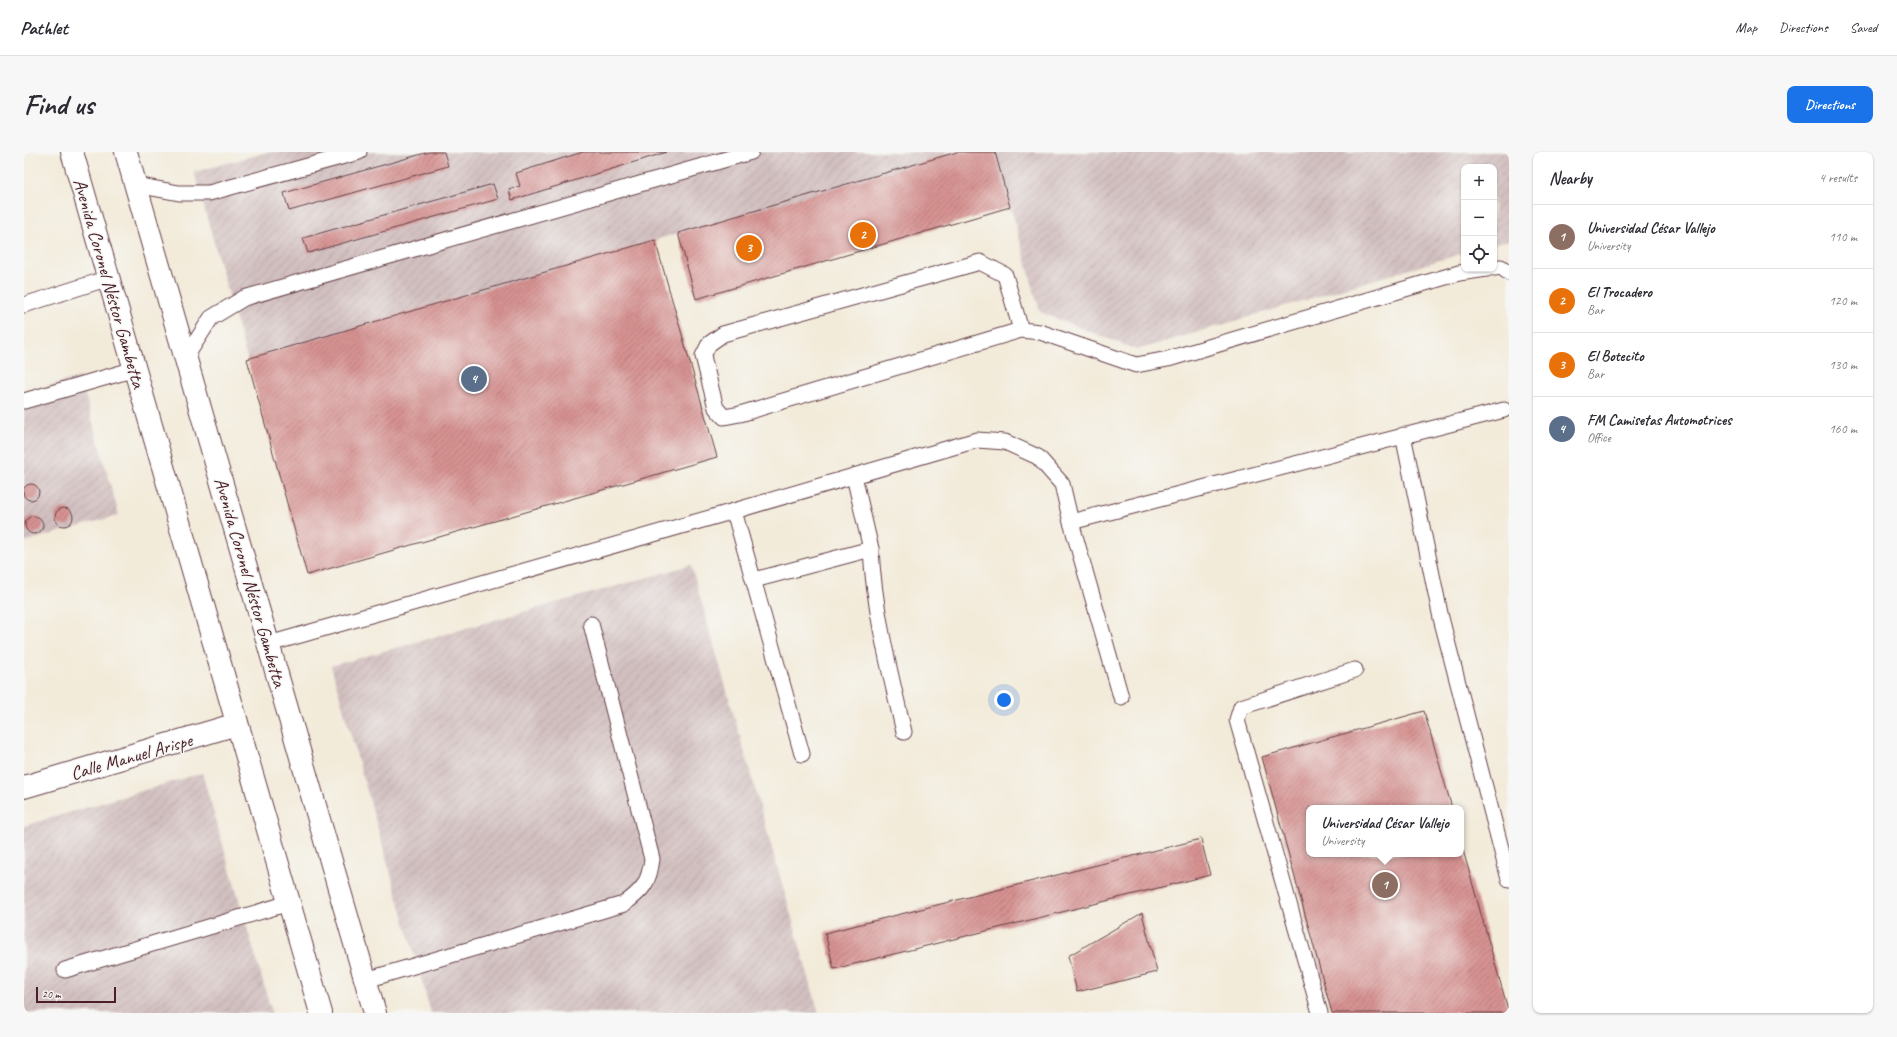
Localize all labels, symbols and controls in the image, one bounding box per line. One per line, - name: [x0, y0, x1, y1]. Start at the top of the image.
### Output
- text: Pathlet: [20, 16, 68, 40]
- text: Map: [1736, 19, 1757, 36]
- text: Directions: [1779, 19, 1828, 36]
- text: Saved: [1850, 19, 1877, 36]
- button: Directions: [1787, 86, 1873, 123]
- text: Find us: [24, 87, 94, 122]
- map controls: [1461, 164, 1497, 272]
- button: +: [1461, 164, 1497, 200]
- text: Nearby: [1549, 168, 1592, 189]
- text: 4 results: [1819, 170, 1857, 186]
- street label: Avenida Coronel Néstor Gambetta: [68, 176, 151, 392]
- button: −: [1461, 200, 1497, 236]
- text: Universidad César Vallejo: [1587, 219, 1715, 238]
- pin: 2: [850, 220, 876, 250]
- text: 1: [1559, 229, 1565, 245]
- text: 110 m: [1829, 229, 1857, 245]
- pin: 3: [736, 233, 762, 263]
- button: locate: [1461, 236, 1497, 272]
- text: University: [1587, 238, 1630, 254]
- text: El Trocadero: [1587, 283, 1652, 302]
- text: 2: [1559, 293, 1565, 309]
- text: 120 m: [1829, 293, 1857, 309]
- text: Bar: [1587, 302, 1604, 318]
- text: El Botecito: [1587, 347, 1644, 366]
- text: 3: [1559, 357, 1565, 373]
- text: 130 m: [1829, 357, 1857, 373]
- pin: 4: [461, 364, 487, 394]
- text: Bar: [1587, 366, 1604, 382]
- text: FM Camisetas Automotrices: [1587, 411, 1731, 430]
- text: 4: [1559, 421, 1565, 437]
- text: 160 m: [1829, 421, 1857, 437]
- text: Office: [1587, 430, 1611, 446]
- street label: Avenida Coronel Néstor Gambetta: [209, 475, 292, 691]
- your location: [994, 690, 1014, 710]
- street label: Calle Manuel Arispe: [68, 728, 197, 786]
- popup: [1306, 805, 1464, 857]
- text: Universidad César Vallejo: [1321, 814, 1449, 833]
- text: University: [1321, 833, 1364, 849]
- pin: 1: [1372, 870, 1398, 900]
- scale bar: [36, 985, 116, 1004]
- text: 20 m: [42, 987, 61, 1001]

